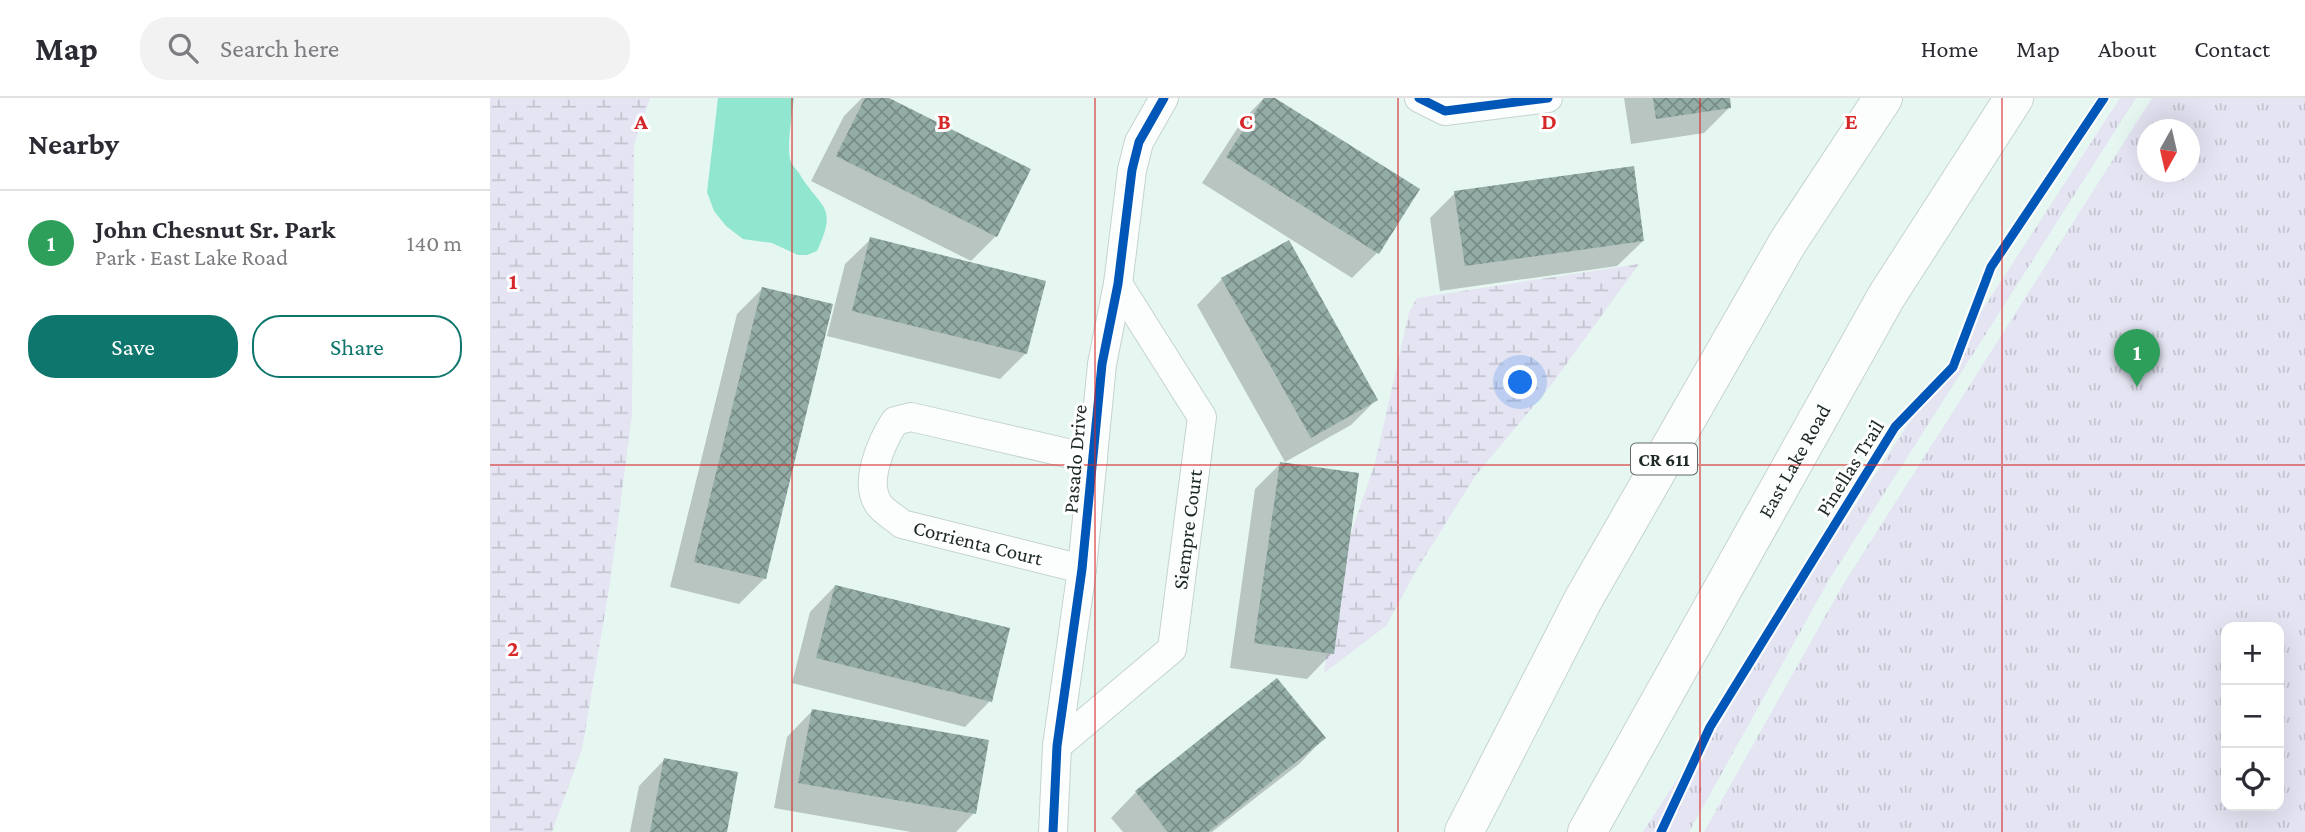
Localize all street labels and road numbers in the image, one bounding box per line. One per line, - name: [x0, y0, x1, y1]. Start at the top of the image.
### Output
- street label: East Lake Road: [1753, 400, 1836, 522]
- street label: Pasado Drive: [1058, 404, 1092, 514]
- street label: Pinellas Trail: [1811, 416, 1889, 520]
- road number: CR 611: [1631, 444, 1697, 474]
- street label: Siempre Court: [1168, 467, 1207, 591]
- street label: Corrienta Court: [911, 515, 1046, 571]

